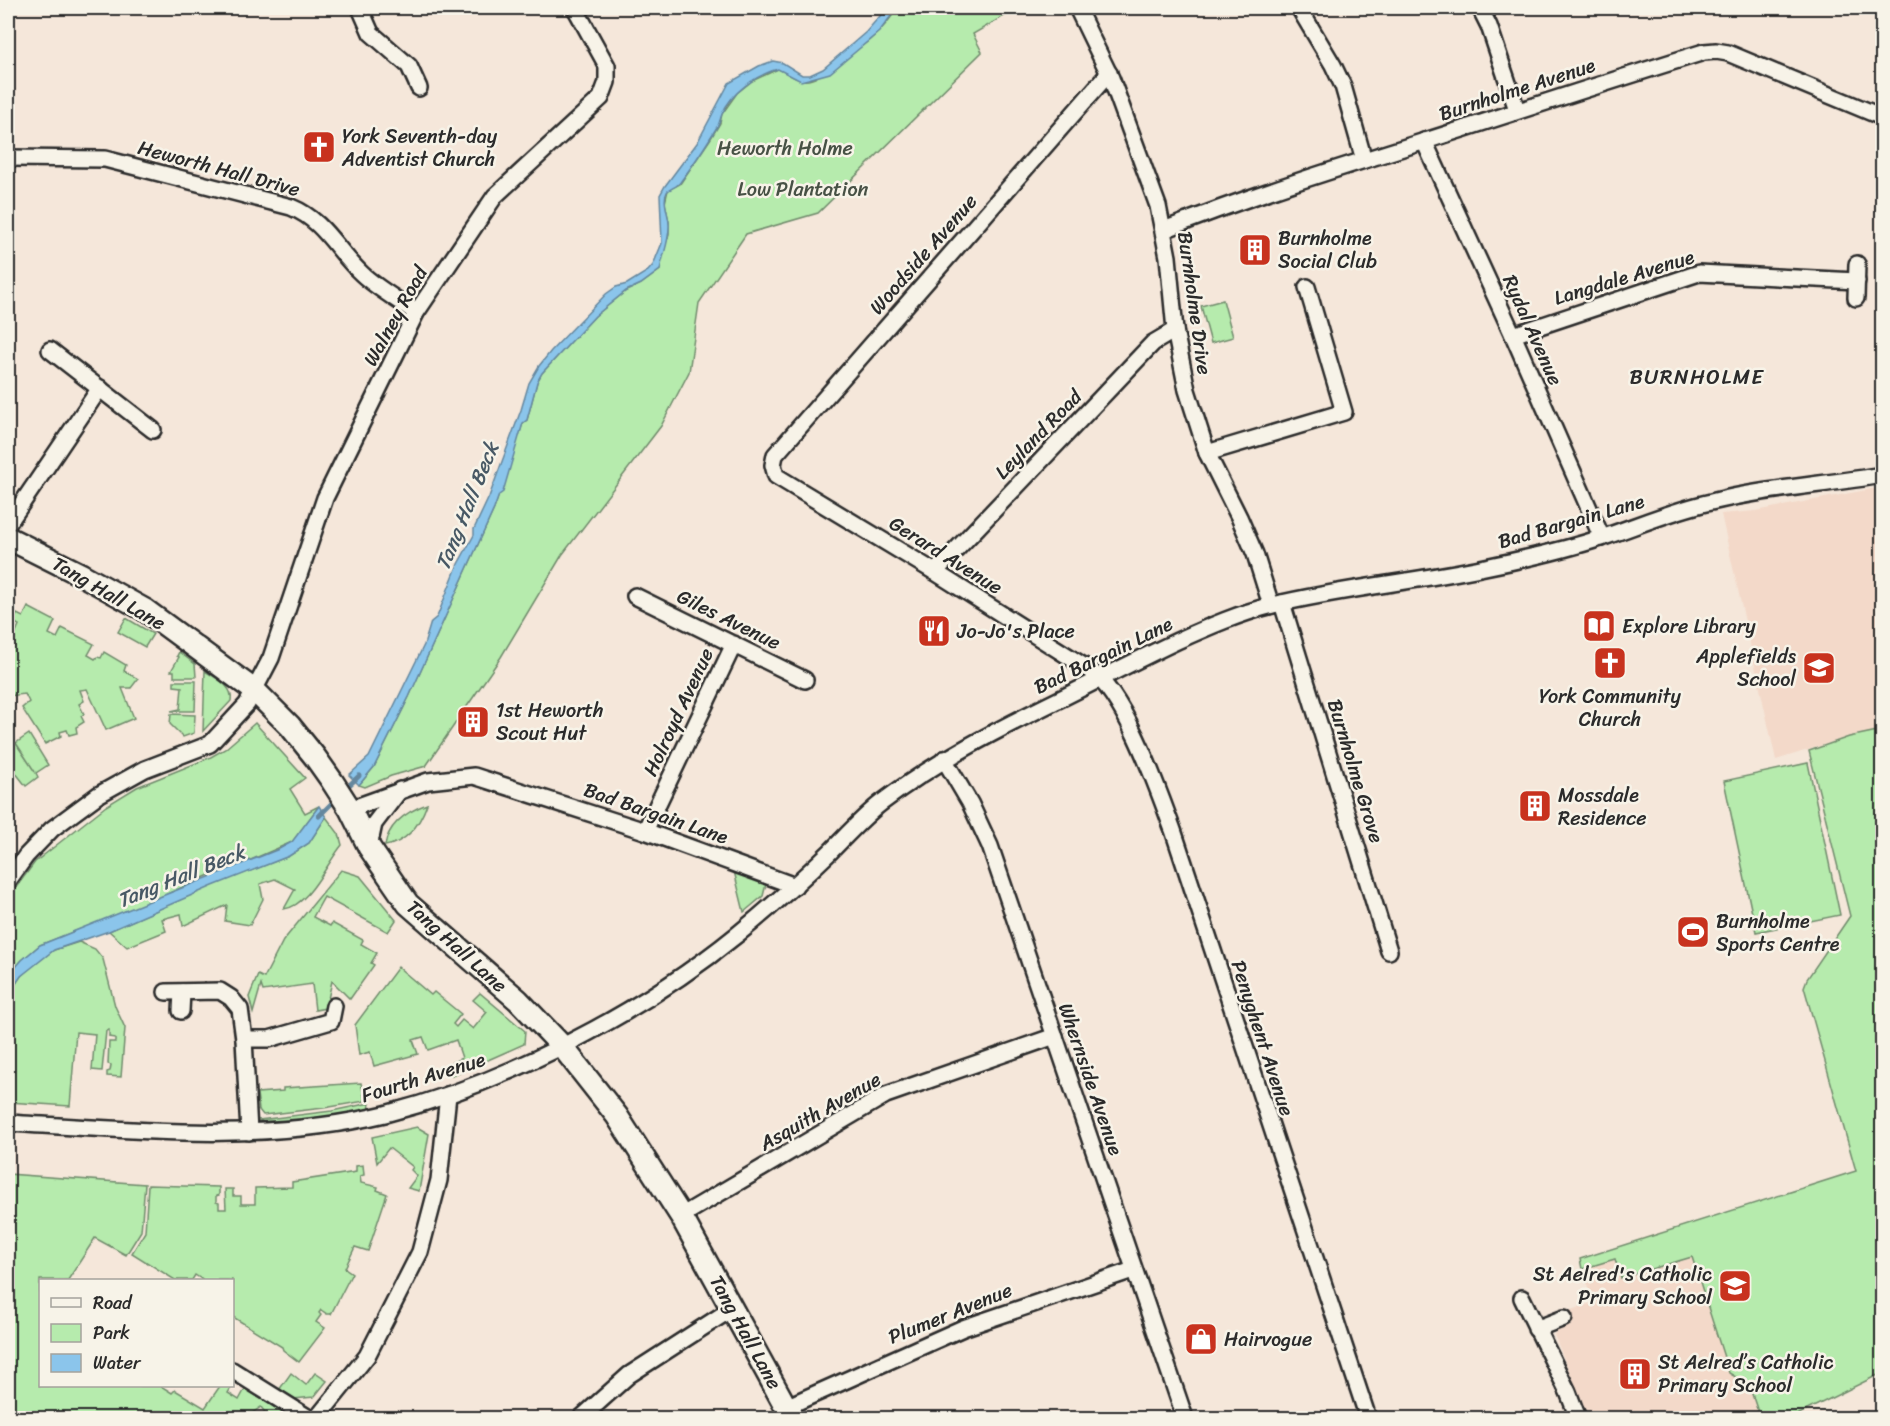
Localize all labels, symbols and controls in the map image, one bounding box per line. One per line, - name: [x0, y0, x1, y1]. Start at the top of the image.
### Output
- street label: Burnholme Avenue: [1434, 48, 1600, 131]
- place label: York Seventh-day Adventist Church: [341, 119, 498, 177]
- church icon: York Seventh-day Adventist Church: [301, 129, 337, 165]
- street label: Heworth Hall Drive: [134, 130, 304, 207]
- park label: Heworth Holme: [717, 131, 853, 166]
- park label: Low Plantation: [738, 172, 869, 207]
- street label: Woodside Avenue: [860, 186, 986, 323]
- place label: Burnholme Social Club: [1278, 221, 1377, 279]
- street label: Burnholme Drive: [1167, 229, 1222, 377]
- building icon: Burnholme Social Club: [1237, 232, 1273, 268]
- street label: Langdale Avenue: [1550, 239, 1699, 315]
- street label: Walney Road: [353, 258, 438, 373]
- street label: Rydal Avenue: [1492, 269, 1573, 391]
- district label: BURNHOLME: [1630, 358, 1764, 396]
- street label: Leyland Road: [986, 380, 1092, 488]
- water label: Tang Hall Beck: [424, 434, 511, 576]
- street label: Bad Bargain Lane: [1494, 484, 1649, 559]
- street label: Gerard Avenue: [882, 506, 1010, 604]
- street label: Tang Hall Lane: [45, 547, 172, 640]
- street label: Giles Avenue: [671, 579, 787, 660]
- street label: Bad Bargain Lane: [1028, 607, 1179, 704]
- library icon: Explore Library: [1581, 608, 1617, 644]
- place label: Explore Library: [1622, 609, 1756, 644]
- restaurant icon: Jo-Jo's Place: [916, 613, 952, 649]
- place label: Jo-Jo's Place: [956, 614, 1075, 649]
- place label: Applefields School: [1695, 639, 1797, 697]
- street label: Holroyd Avenue: [633, 642, 724, 782]
- church icon: York Community Church: [1592, 645, 1628, 681]
- school or university icon: Applefields School: [1801, 650, 1837, 686]
- place label: York Community Church: [1539, 679, 1682, 737]
- place label: 1st Heworth Scout Hut: [496, 693, 604, 751]
- street label: Burnholme Grove: [1317, 695, 1394, 848]
- building icon: 1st Heworth Scout Hut: [455, 704, 491, 740]
- street label: Bad Bargain Lane: [579, 772, 733, 855]
- place label: Mossdale Residence: [1558, 778, 1646, 836]
- building icon: Mossdale Residence: [1517, 788, 1553, 824]
- water label: Tang Hall Beck: [111, 832, 253, 919]
- street label: Tang Hall Lane: [398, 891, 515, 1002]
- place label: Burnholme Sports Centre: [1716, 904, 1840, 962]
- sports icon: Burnholme Sports Centre: [1675, 914, 1711, 950]
- street label: Penyghent Avenue: [1221, 956, 1304, 1121]
- street label: Whernside Avenue: [1048, 998, 1133, 1160]
- street label: Fourth Avenue: [357, 1042, 490, 1113]
- street label: Asquith Avenue: [752, 1062, 888, 1161]
- place label: St Aelred's Catholic Primary School: [1533, 1257, 1713, 1315]
- street label: Tang Hall Lane: [700, 1268, 792, 1396]
- school or university icon: St Aelred's Catholic Primary School: [1717, 1268, 1753, 1304]
- street label: Plumer Avenue: [883, 1273, 1018, 1354]
- legend: [39, 1279, 234, 1387]
- text: Road: [93, 1287, 133, 1319]
- text: Park: [93, 1317, 130, 1349]
- shop icon: Hairvogue: [1183, 1321, 1219, 1357]
- place label: Hairvogue: [1224, 1322, 1312, 1357]
- place label: St Aelred’s Catholic Primary School: [1658, 1345, 1833, 1403]
- text: Water: [93, 1347, 142, 1379]
- building icon: St Aelred’s Catholic Primary School: [1617, 1356, 1653, 1392]

